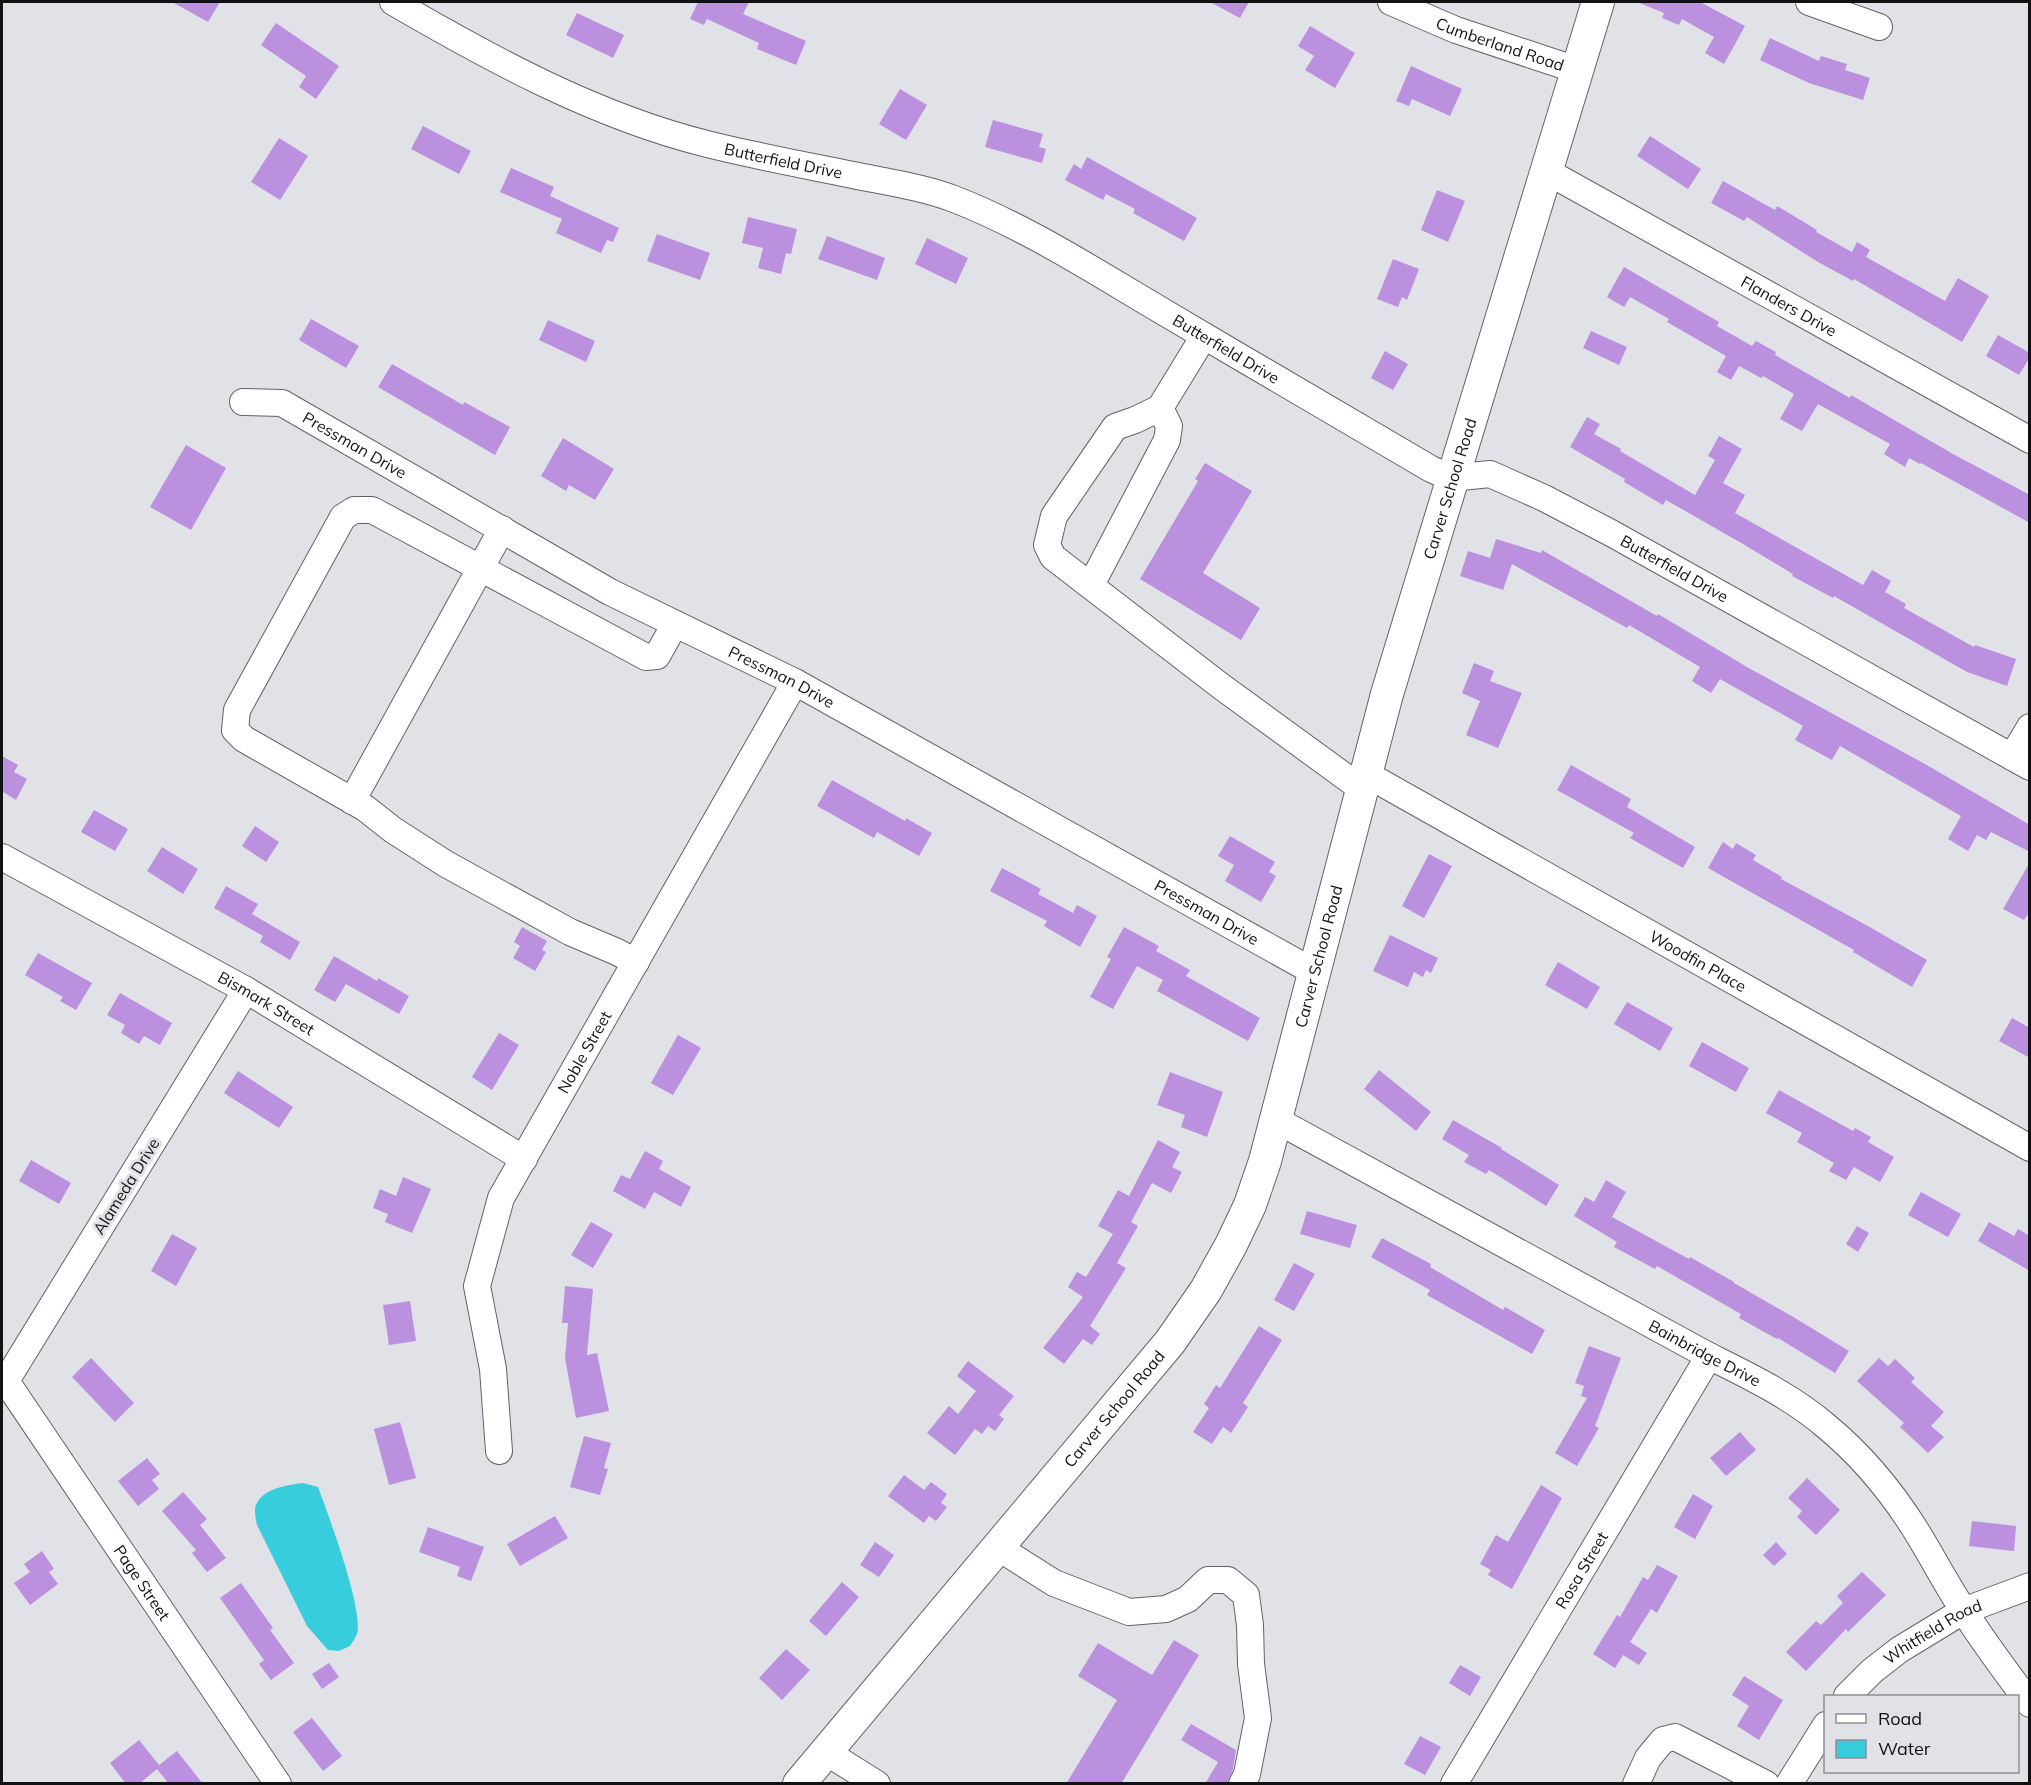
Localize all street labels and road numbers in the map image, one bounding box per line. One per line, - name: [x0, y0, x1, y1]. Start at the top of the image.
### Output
- street label: Cumberland Road: [1433, 13, 1567, 75]
- street label: Butterfield Drive: [722, 139, 844, 183]
- street label: Flanders Drive: [1738, 271, 1840, 341]
- street label: Butterfield Drive: [1169, 310, 1283, 388]
- street label: Pressman Drive: [299, 407, 410, 483]
- street label: Carver School Road: [1419, 416, 1481, 562]
- street label: Butterfield Drive: [1617, 530, 1732, 606]
- street label: Pressman Drive: [725, 641, 838, 712]
- street label: Pressman Drive: [1151, 875, 1263, 949]
- street label: Carver School Road: [1290, 883, 1347, 1030]
- street label: Woodfin Place: [1646, 926, 1750, 996]
- street label: Bismark Street: [215, 967, 319, 1040]
- street label: Noble Street: [553, 1007, 616, 1097]
- street label: Alameda Drive: [88, 1134, 164, 1238]
- street label: Bainbridge Drive: [1645, 1315, 1764, 1391]
- street label: Carver School Road: [1059, 1346, 1169, 1471]
- street label: Rosa Street: [1551, 1528, 1612, 1612]
- street label: Page Street: [110, 1541, 175, 1624]
- street label: Whitfield Road: [1879, 1595, 1984, 1668]

